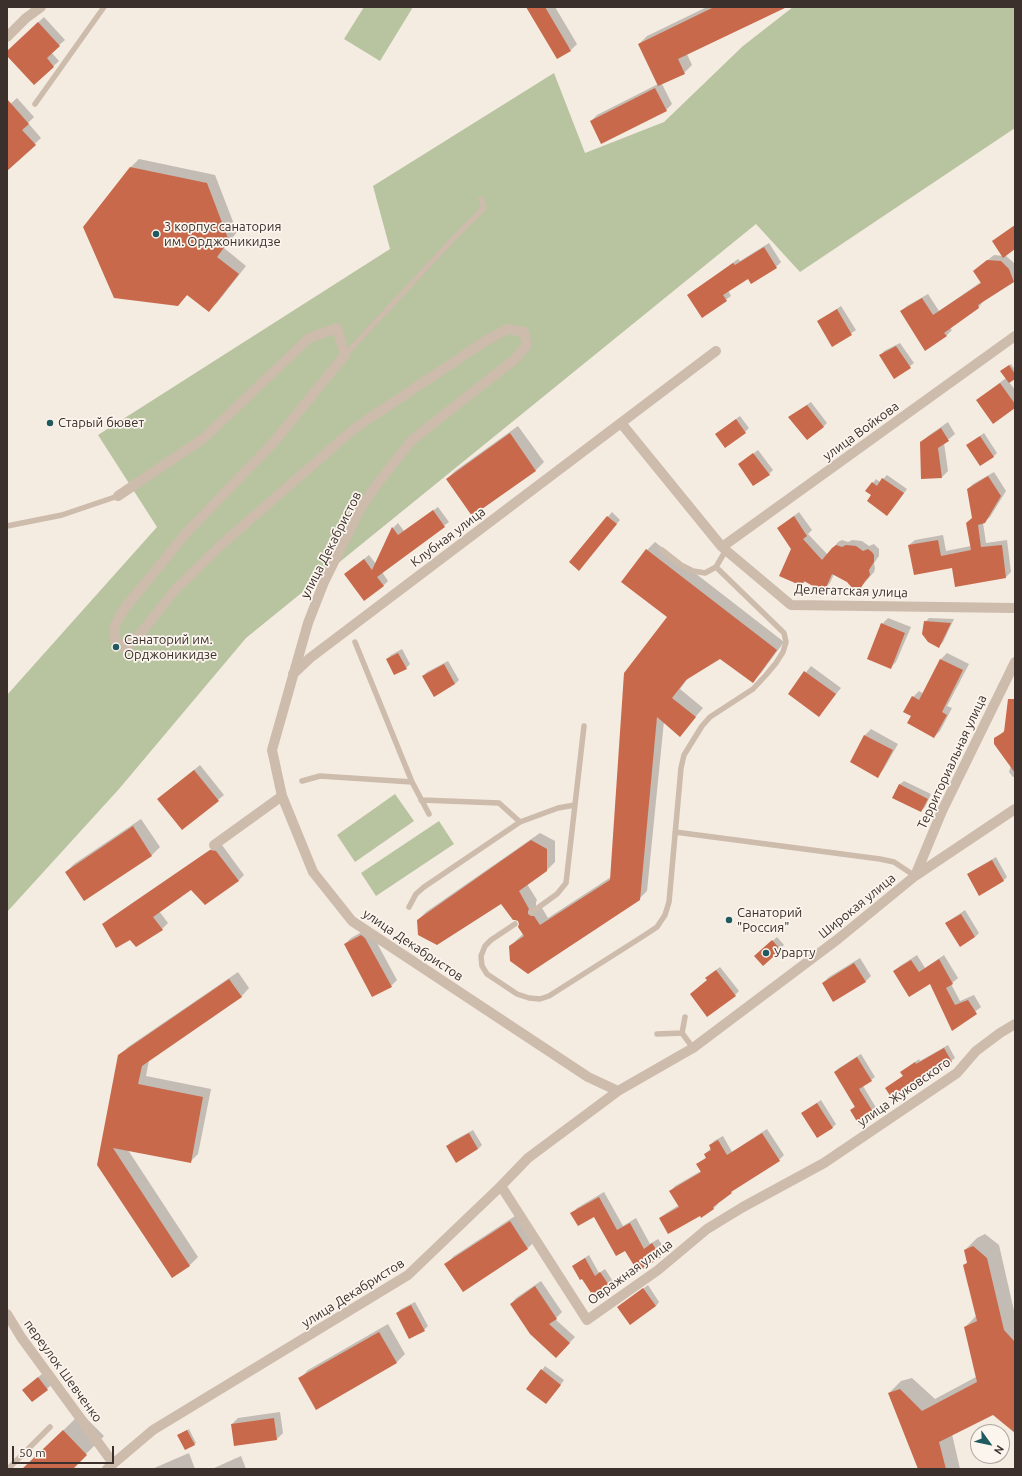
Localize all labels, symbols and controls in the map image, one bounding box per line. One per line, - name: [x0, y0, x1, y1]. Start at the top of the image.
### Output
- place label: 3 корпус санатория им. Орджоникидзе: [164, 219, 281, 250]
- marker: 3 корпус санатория им. Орджоникидзе: [151, 229, 161, 239]
- street label: улица Войкова: [820, 398, 902, 464]
- place label: Старый бювет: [58, 415, 144, 431]
- marker: Старый бювет: [45, 418, 55, 428]
- street label: улица Декабристов: [297, 489, 365, 601]
- street label: Клубная улица: [408, 504, 488, 570]
- street label: Делегатская улица: [794, 581, 908, 601]
- place label: Санаторий им. Орджоникидзе: [124, 632, 217, 663]
- marker: Санаторий им. Орджоникидзе: [111, 642, 121, 652]
- street label: Территориальная улица: [914, 692, 990, 832]
- street label: Широкая улица: [815, 870, 899, 942]
- place label: Санаторий "Россия": [737, 905, 802, 936]
- street label: улица Декабристов: [360, 906, 466, 984]
- marker: Санаторий "Россия": [724, 915, 734, 925]
- place label: Урарту: [774, 945, 815, 961]
- marker: Урарту: [761, 948, 771, 958]
- street label: улица Жуковского: [855, 1054, 953, 1130]
- street label: Овражная улица: [585, 1236, 675, 1308]
- street label: улица Декабристов: [299, 1255, 407, 1331]
- street label: переулок Шевченко: [21, 1317, 105, 1425]
- north arrow: [970, 1424, 1010, 1464]
- scale bar: [14, 1438, 116, 1464]
- text: N: [992, 1443, 1006, 1457]
- text: 50 m: [19, 1446, 46, 1459]

